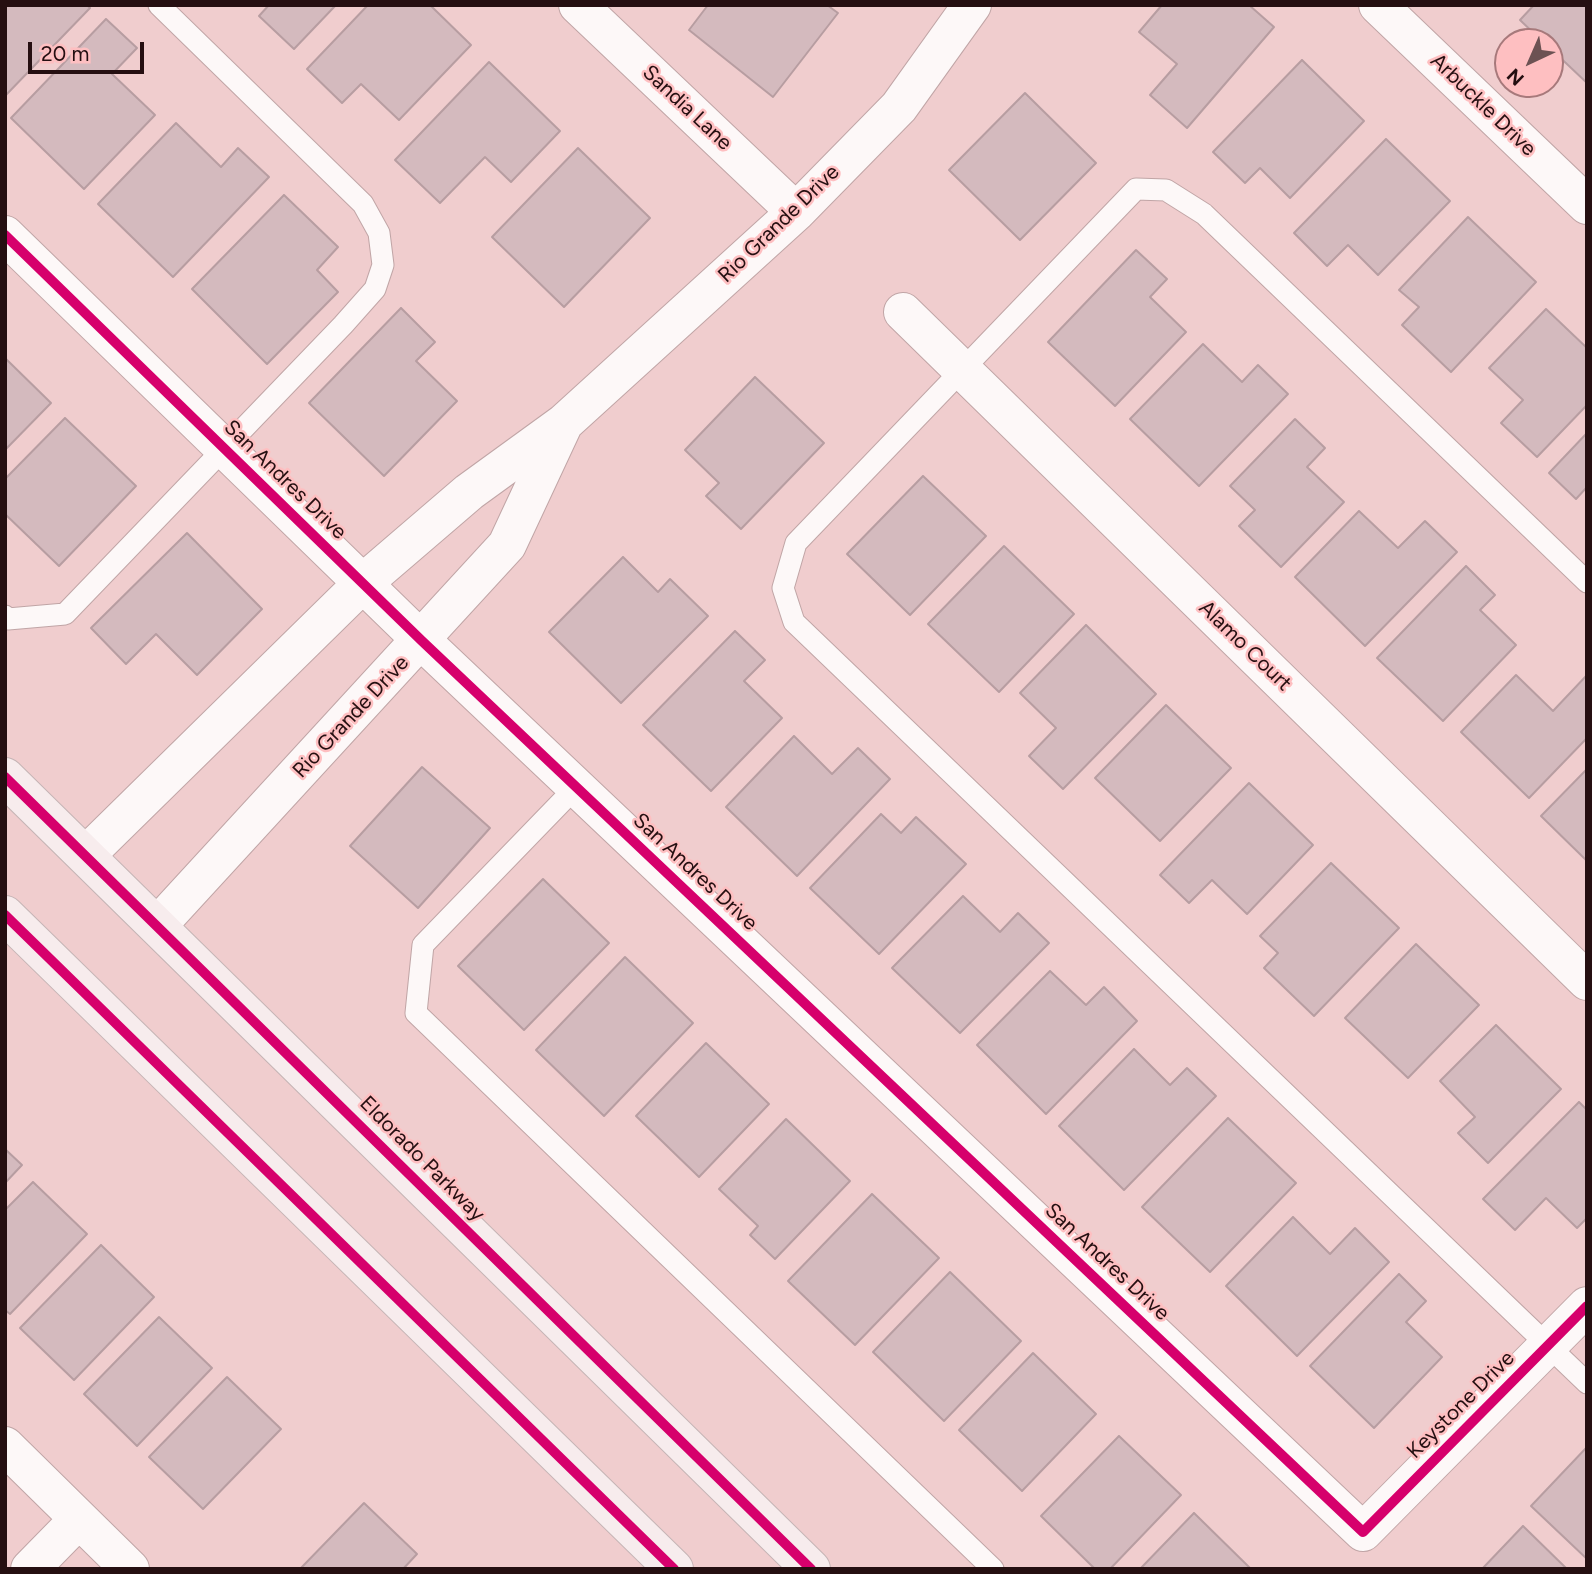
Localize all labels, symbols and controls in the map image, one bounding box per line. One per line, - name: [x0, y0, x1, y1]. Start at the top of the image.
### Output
- scale bar: [32, 28, 147, 72]
- north arrow: [1494, 28, 1564, 98]
- text: 20 m: [41, 41, 89, 66]
- street label: Arbuckle Drive: [1425, 48, 1541, 162]
- street label: Sandia Lane: [637, 60, 737, 156]
- text: N: [1502, 64, 1529, 90]
- street label: Rio Grande Drive: [713, 160, 845, 288]
- street label: San Andres Drive: [218, 415, 352, 545]
- street label: Alamo Court: [1193, 596, 1297, 696]
- street label: Rio Grande Drive: [288, 650, 414, 784]
- street label: San Andres Drive: [628, 808, 762, 936]
- street label: Eldorado Parkway: [354, 1091, 490, 1227]
- street label: San Andres Drive: [1040, 1198, 1174, 1326]
- street label: Keystone Drive: [1402, 1346, 1520, 1464]

